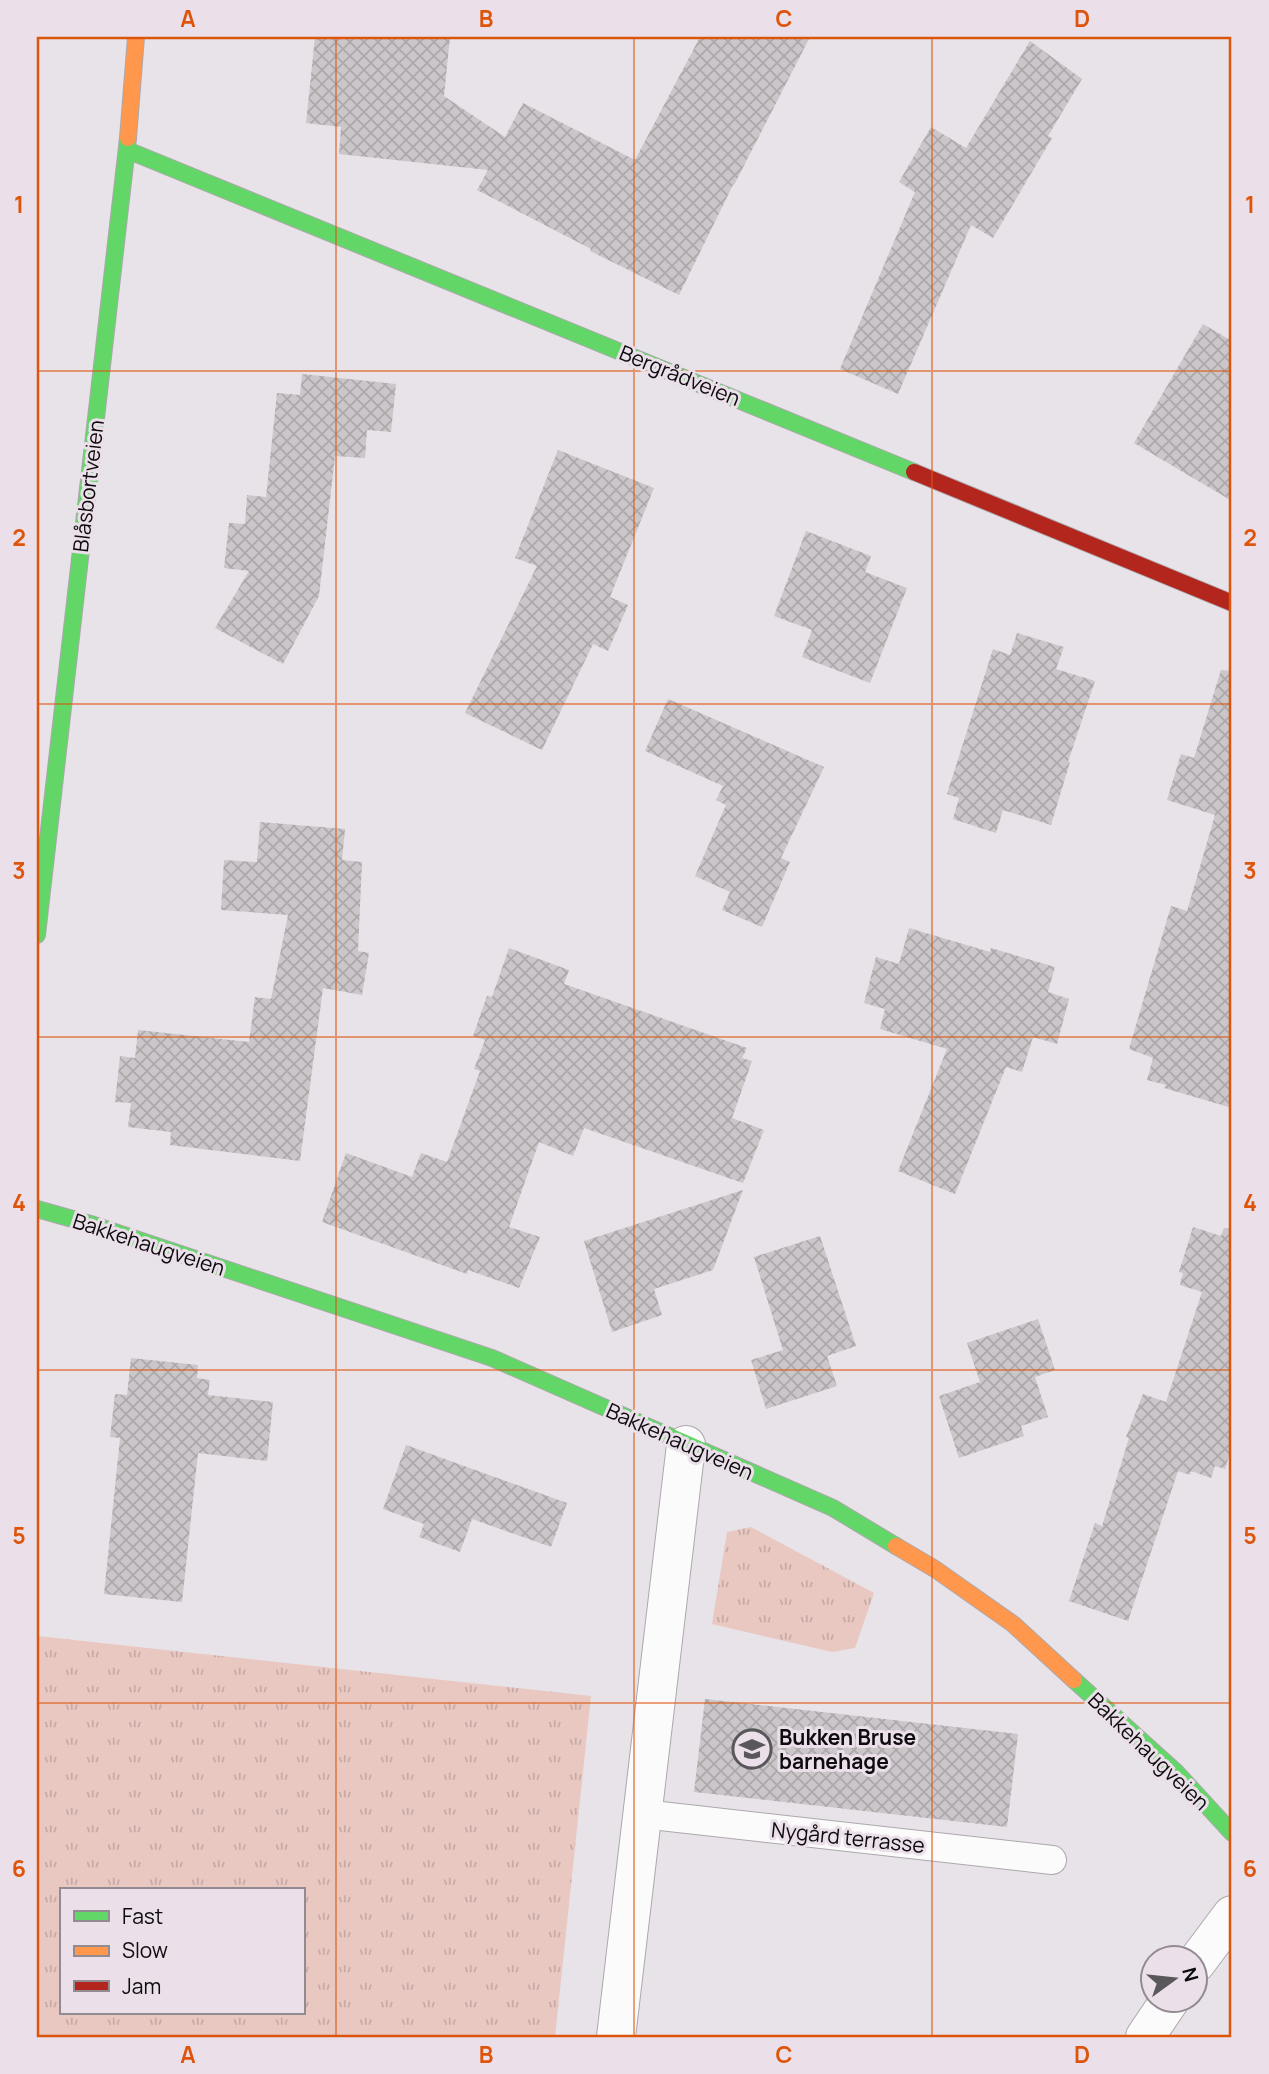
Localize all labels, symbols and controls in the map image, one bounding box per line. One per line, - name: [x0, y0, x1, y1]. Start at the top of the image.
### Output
- text: A: [180, 2, 196, 34]
- text: B: [479, 2, 493, 34]
- text: C: [776, 2, 793, 34]
- text: D: [1074, 2, 1090, 34]
- text: 1: [14, 188, 24, 220]
- text: 1: [1245, 188, 1255, 220]
- street label: Bergrådveien: [615, 338, 745, 412]
- street label: Blåsbortveien: [66, 418, 110, 554]
- text: 2: [12, 521, 26, 553]
- text: 2: [1243, 521, 1257, 553]
- text: 3: [12, 854, 26, 886]
- text: 3: [1243, 854, 1257, 886]
- text: 4: [12, 1186, 26, 1218]
- text: 4: [1243, 1186, 1257, 1218]
- street label: Bakkehaugveien: [69, 1206, 229, 1282]
- street label: Bakkehaugveien: [602, 1396, 758, 1486]
- text: 5: [12, 1519, 26, 1551]
- text: 5: [1243, 1519, 1257, 1551]
- street label: Bakkehaugveien: [1082, 1686, 1216, 1816]
- place label: Bukken Bruse barnehage: [779, 1723, 916, 1775]
- school or university icon: Bukken Bruse barnehage: [731, 1728, 773, 1770]
- street label: Nygård terrasse: [770, 1815, 926, 1859]
- text: 6: [12, 1852, 26, 1884]
- text: 6: [1243, 1852, 1257, 1884]
- legend: [60, 1888, 304, 2014]
- text: Fast: [122, 1902, 163, 1930]
- text: Slow: [122, 1936, 168, 1964]
- north arrow: [1140, 1944, 1210, 2014]
- text: N: [1176, 1965, 1205, 1985]
- text: Jam: [122, 1972, 161, 2000]
- text: A: [180, 2038, 196, 2070]
- text: B: [479, 2038, 493, 2070]
- text: C: [776, 2038, 793, 2070]
- text: D: [1074, 2038, 1090, 2070]

